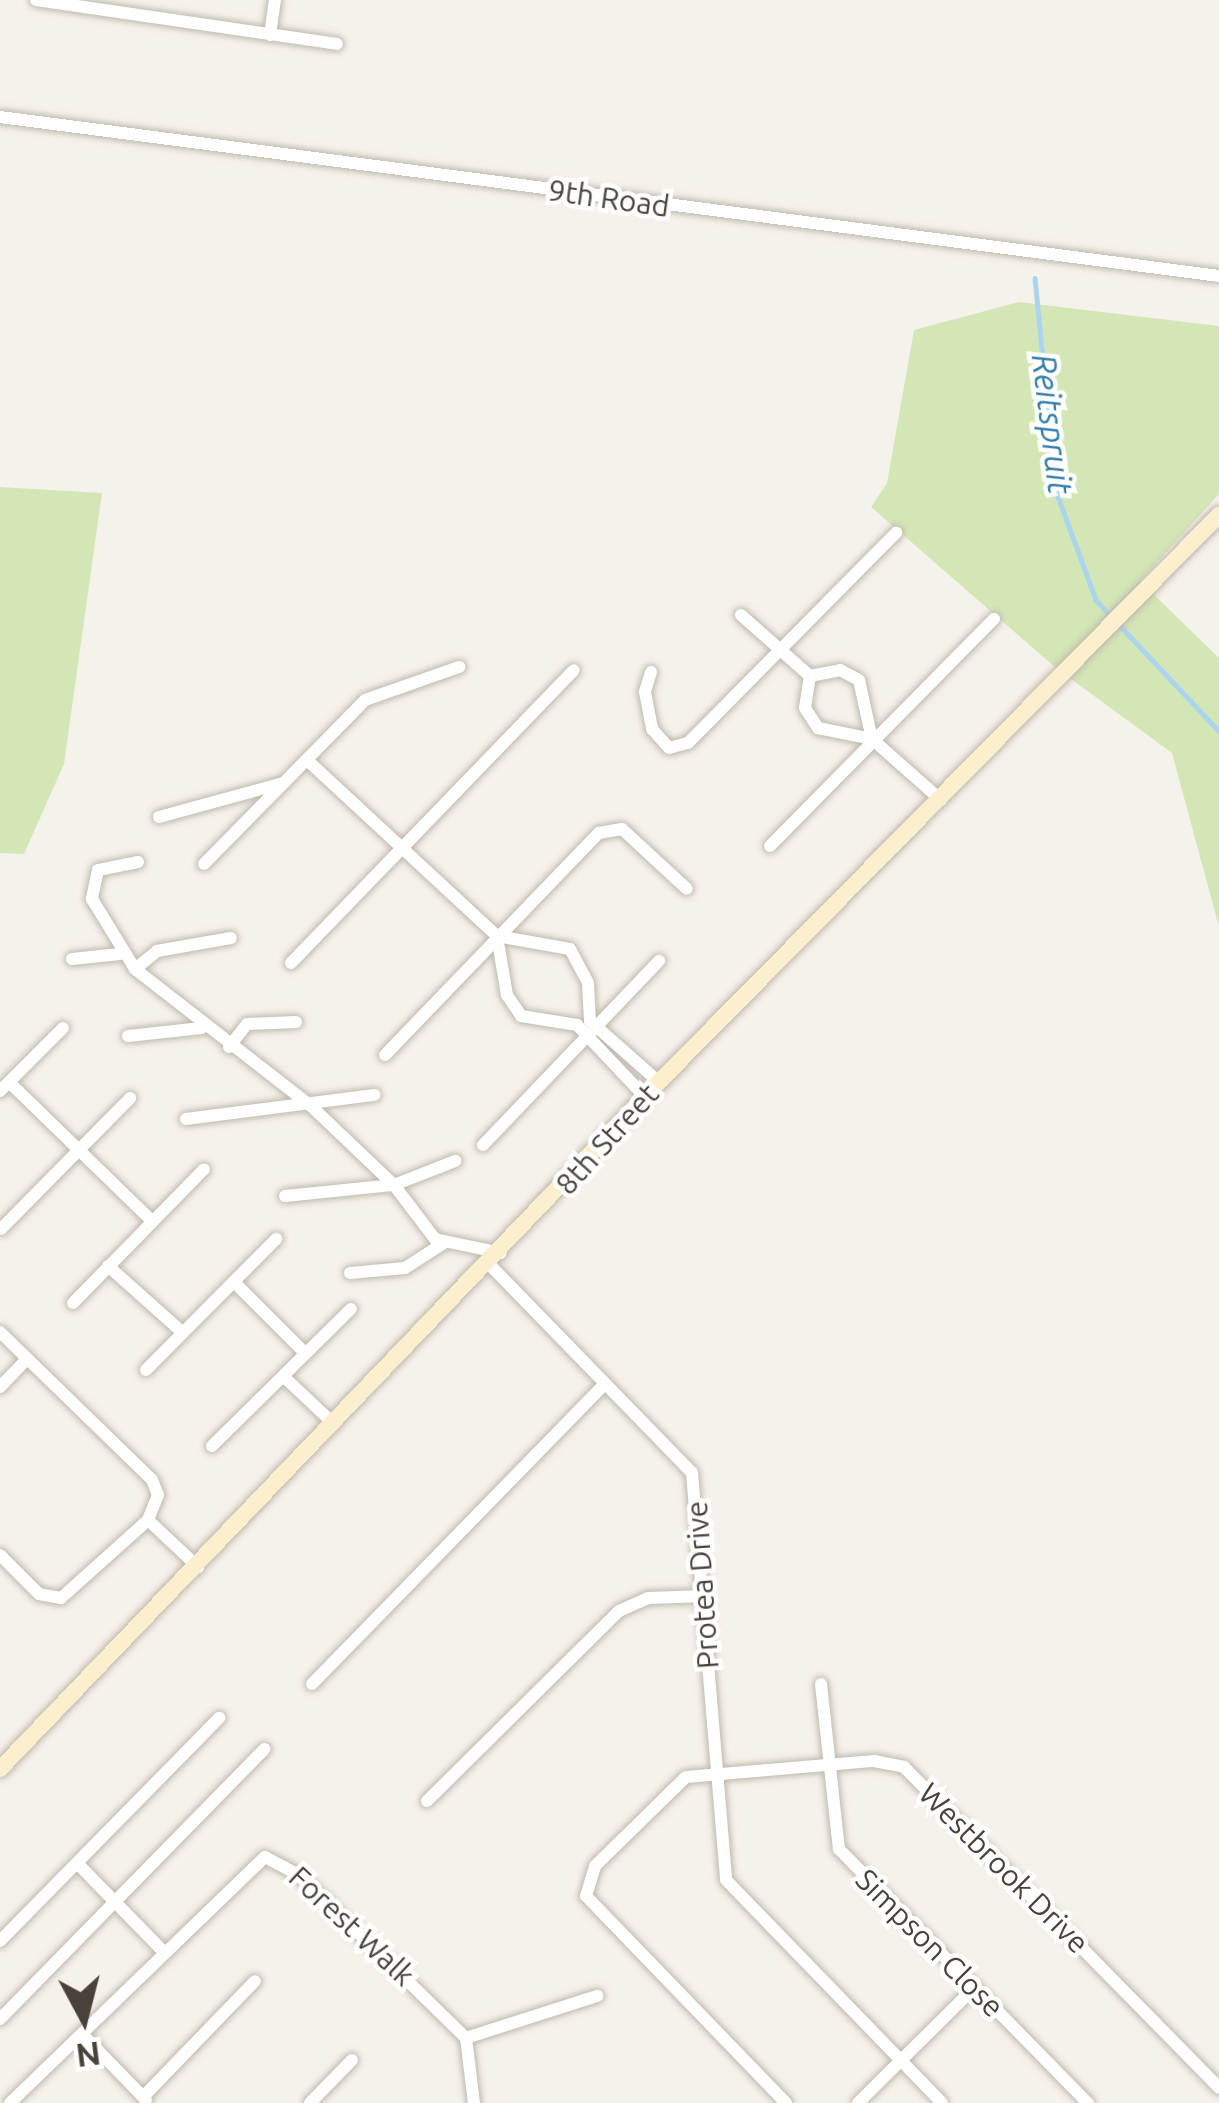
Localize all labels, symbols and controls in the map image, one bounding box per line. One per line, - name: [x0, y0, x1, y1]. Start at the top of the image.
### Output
- street label: 9th Road: [546, 172, 672, 224]
- water label: Reitspruit: [1024, 352, 1080, 496]
- street label: 8th Street: [548, 1076, 666, 1202]
- street label: Protea Drive: [678, 1500, 726, 1670]
- street label: Westbrook Drive: [912, 1776, 1096, 1960]
- street label: Forest Walk: [282, 1859, 422, 1993]
- street label: Simpson Close: [849, 1862, 1011, 2024]
- north arrow: [24, 1959, 144, 2079]
- text: N: [74, 2035, 103, 2075]

